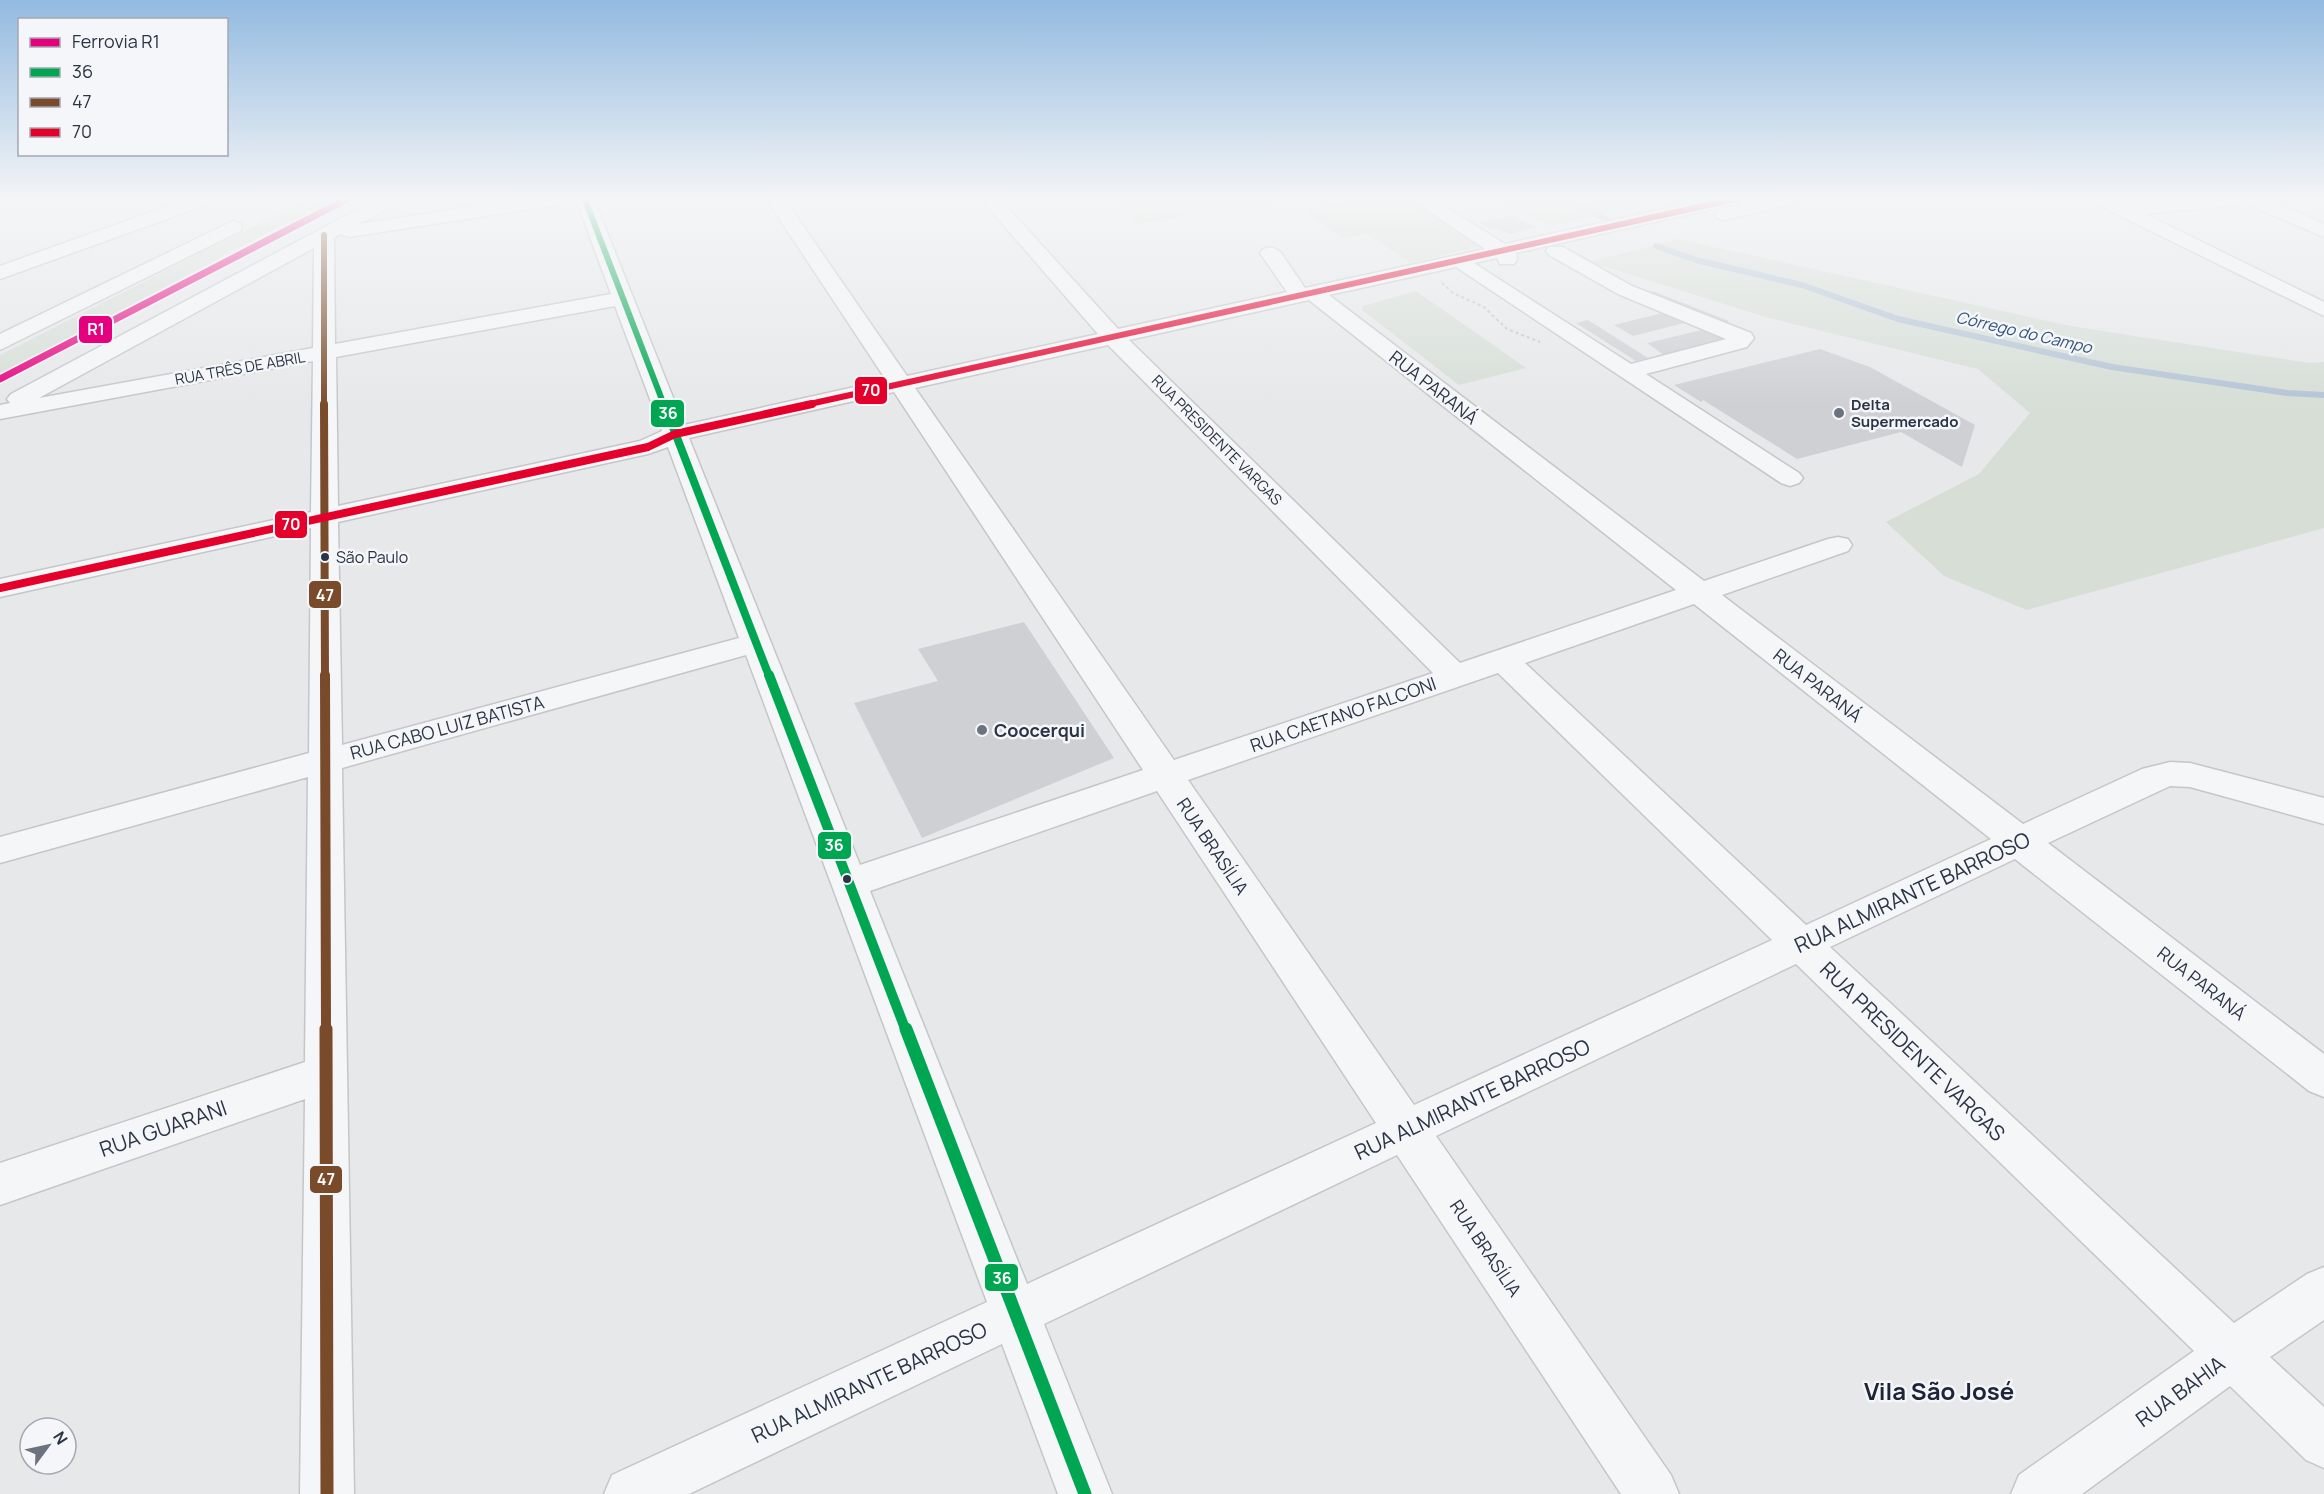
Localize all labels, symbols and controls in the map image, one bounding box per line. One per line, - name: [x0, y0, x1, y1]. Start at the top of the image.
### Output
- legend: [18, 18, 228, 156]
- text: Ferrovia R1: [72, 29, 160, 53]
- text: 36: [72, 59, 93, 83]
- text: 47: [72, 89, 92, 113]
- text: 70: [72, 119, 92, 143]
- water label: Córrego do Campo: [1954, 306, 2096, 359]
- line badge: R1: [78, 315, 113, 344]
- text: R1: [87, 318, 105, 340]
- street label: RUA PARANÁ: [1385, 345, 1484, 430]
- street label: RUA TRÊS DE ABRIL: [173, 346, 307, 390]
- street label: RUA PRESIDENTE VARGAS: [1147, 370, 1287, 510]
- line badge: 70: [854, 376, 888, 405]
- text: 70: [861, 379, 881, 401]
- place label: Delta Supermercado: [1851, 394, 1958, 432]
- line badge: 36: [650, 399, 685, 428]
- text: 36: [658, 402, 678, 424]
- marker: Delta Supermercado: [1832, 406, 1846, 420]
- line badge: 70: [274, 510, 308, 539]
- text: 70: [281, 513, 301, 535]
- place label: São Paulo: [336, 546, 408, 568]
- marker: São Paulo: [319, 551, 331, 563]
- line badge: 47: [308, 580, 342, 609]
- text: 47: [316, 584, 334, 606]
- street label: RUA PARANÁ: [1769, 643, 1868, 728]
- street label: RUA CAETANO FALCONI: [1247, 671, 1439, 757]
- street label: RUA CABO LUIZ BATISTA: [347, 689, 547, 764]
- place label: Coocerqui: [994, 718, 1085, 742]
- marker: Coocerqui: [975, 723, 989, 737]
- street label: RUA BRASÍLIA: [1172, 793, 1255, 900]
- street label: RUA ALMIRANTE BARROSO: [1790, 825, 2034, 959]
- line badge: 36: [817, 831, 852, 860]
- text: 36: [824, 834, 844, 856]
- unlabelled marker: [841, 873, 853, 885]
- street label: RUA PARANÁ: [2153, 941, 2252, 1026]
- street label: RUA PRESIDENTE VARGAS: [1814, 955, 2012, 1147]
- street label: RUA ALMIRANTE BARROSO: [1350, 1032, 1594, 1166]
- street label: RUA GUARANI: [96, 1093, 230, 1163]
- line badge: 47: [309, 1165, 343, 1194]
- text: 47: [317, 1168, 335, 1190]
- street label: RUA BRASÍLIA: [1445, 1195, 1528, 1302]
- line badge: 36: [984, 1263, 1019, 1292]
- text: 36: [992, 1267, 1012, 1289]
- street label: RUA ALMIRANTE BARROSO: [747, 1315, 991, 1449]
- street label: RUA BAHIA: [2130, 1349, 2230, 1433]
- district label: Vila São José: [1864, 1374, 2014, 1407]
- north arrow: [18, 1416, 78, 1476]
- text: N: [48, 1427, 73, 1449]

